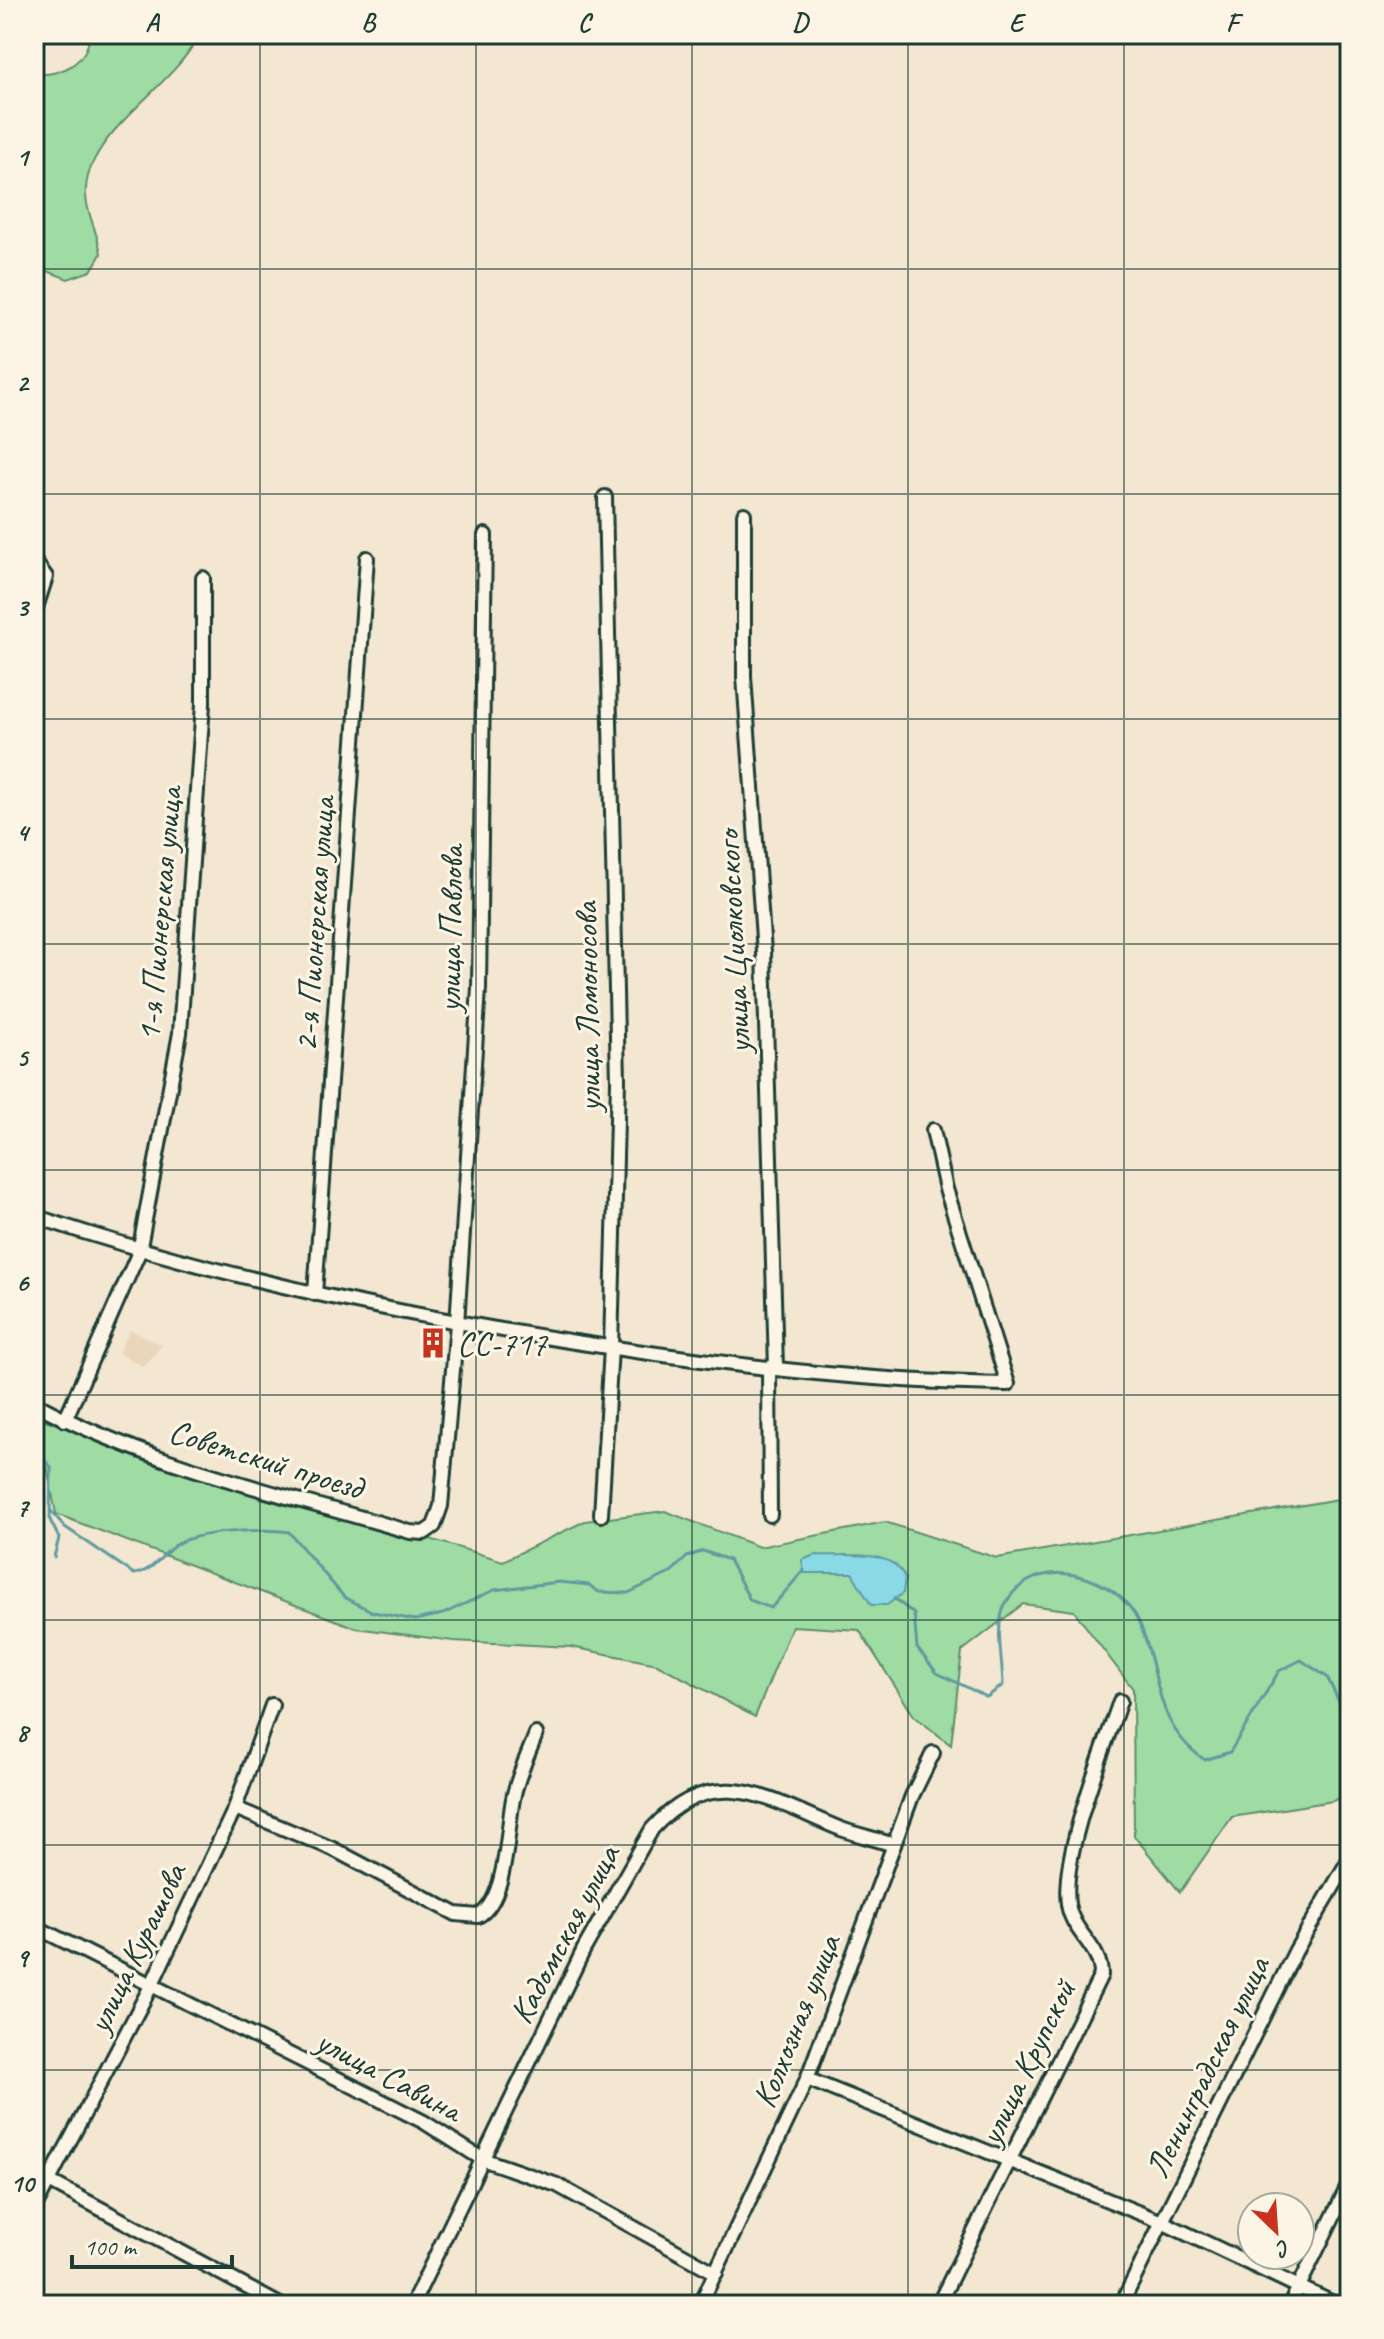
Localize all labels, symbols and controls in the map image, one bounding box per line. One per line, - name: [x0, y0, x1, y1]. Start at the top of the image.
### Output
- text: A: [145, 6, 160, 39]
- text: B: [361, 6, 377, 39]
- text: C: [578, 6, 594, 39]
- text: D: [792, 6, 810, 39]
- text: E: [1009, 6, 1027, 39]
- text: F: [1226, 6, 1244, 39]
- text: 1: [16, 141, 31, 174]
- text: 2: [16, 366, 30, 399]
- text: 3: [16, 591, 30, 624]
- street label: 1-я Пионерская улица: [126, 782, 192, 1043]
- street label: 2-я Пионерская улица: [284, 792, 345, 1053]
- text: 4: [16, 816, 31, 849]
- street label: улица Циолковского: [705, 825, 760, 1057]
- street label: улица Павлова: [427, 842, 473, 1015]
- street label: улица Ломоносова: [564, 899, 610, 1114]
- text: 5: [16, 1041, 30, 1074]
- text: 6: [16, 1266, 30, 1299]
- place label: СС-717: [457, 1322, 548, 1365]
- building icon: СС-717: [416, 1326, 450, 1360]
- street label: Советский проезд: [164, 1409, 371, 1510]
- text: 7: [16, 1491, 30, 1524]
- text: 8: [16, 1716, 31, 1749]
- street label: Кадомская улица: [499, 1835, 630, 2031]
- street label: улица Курашова: [76, 1854, 196, 2042]
- street label: Колхозная улица: [742, 1926, 851, 2114]
- text: 9: [16, 1941, 30, 1974]
- street label: Ленинградская улица: [1135, 1947, 1280, 2185]
- street label: улица Крупской: [968, 1971, 1086, 2153]
- street label: улица Савина: [307, 2018, 472, 2133]
- text: 10: [10, 2167, 36, 2200]
- north arrow: [1236, 2191, 1316, 2271]
- scale bar: [72, 2219, 232, 2269]
- text: 100 m: [84, 2232, 138, 2262]
- text: С: [1270, 2233, 1295, 2265]

